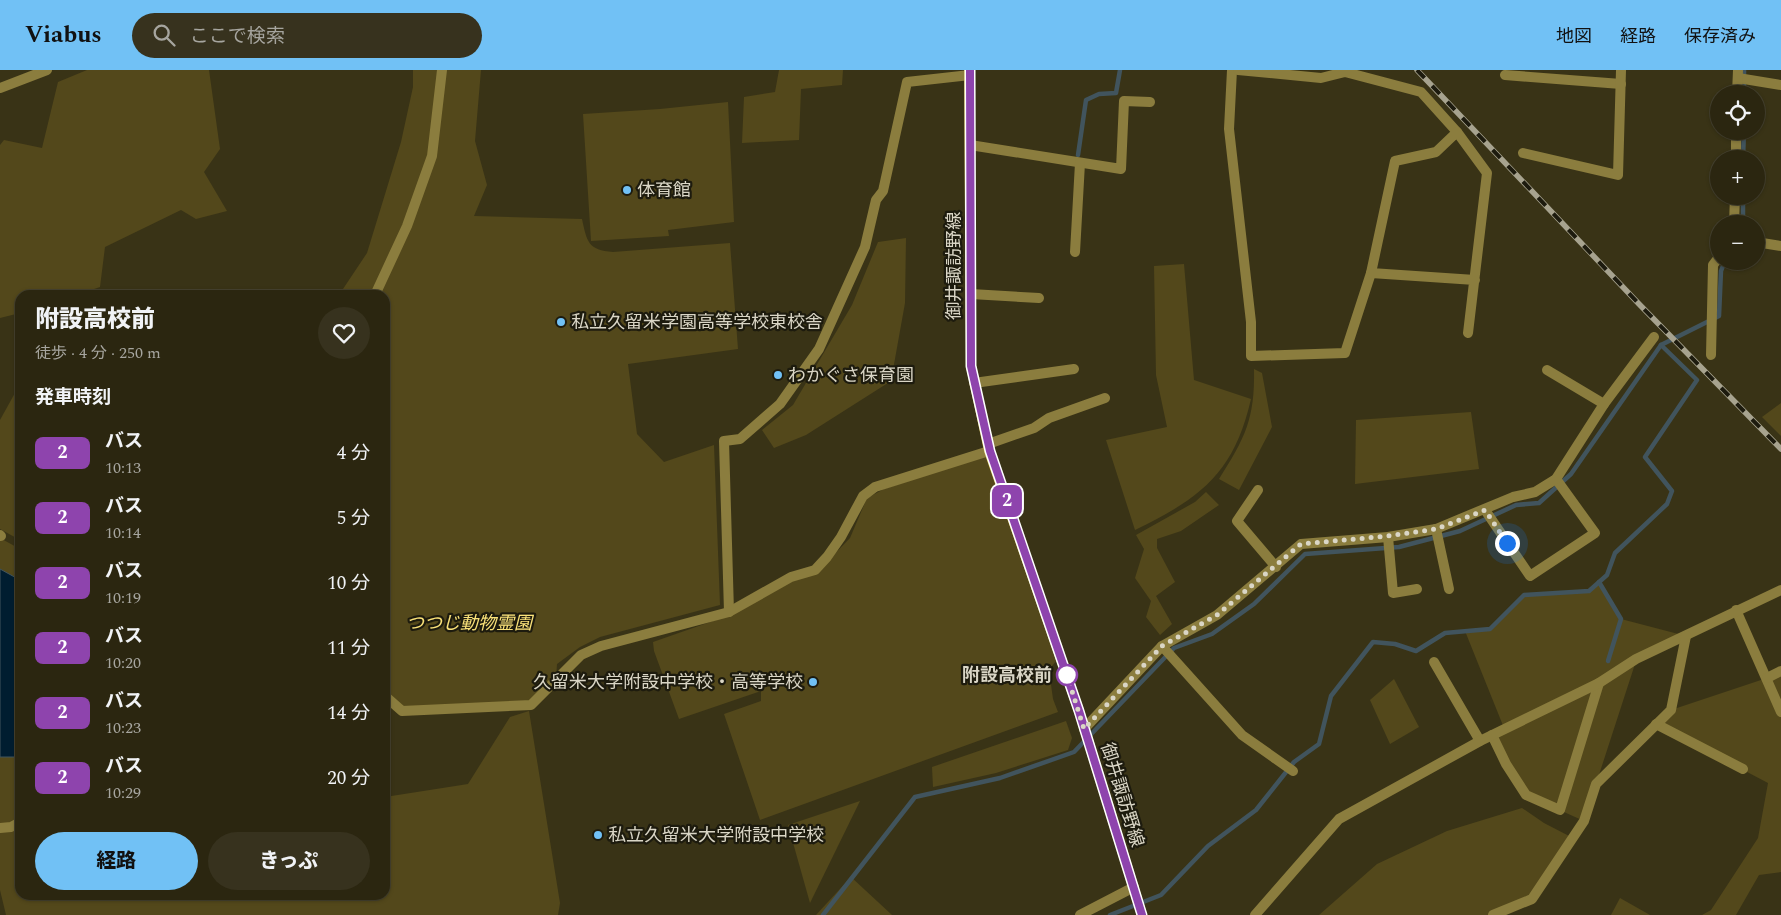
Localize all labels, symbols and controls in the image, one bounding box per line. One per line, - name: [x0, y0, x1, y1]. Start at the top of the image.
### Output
- search box: [132, 13, 482, 58]
- text: Viabus: [25, 17, 102, 53]
- icon: search: [150, 21, 178, 49]
- text: ここで検索: [190, 22, 285, 51]
- text: 地図: [1556, 23, 1592, 50]
- text: 経路: [1620, 23, 1656, 50]
- text: 保存済み: [1684, 23, 1756, 50]
- map controls: [1710, 85, 1765, 270]
- button: locate: [1710, 85, 1765, 140]
- button: +: [1710, 150, 1765, 205]
- place label: 体育館: [637, 177, 691, 204]
- marker: 体育館: [621, 184, 633, 196]
- street label: 御井諏訪野線: [941, 212, 968, 320]
- button: −: [1710, 215, 1765, 270]
- text: 附設高校前: [35, 302, 155, 338]
- button: heart: [318, 307, 370, 359]
- place label: 私立久留米学園高等学校東校舎: [571, 309, 823, 336]
- marker: 私立久留米学園高等学校東校舎: [555, 316, 567, 328]
- text: 徒歩 · 4 分 · 250 m: [35, 341, 161, 365]
- place label: わかぐさ保育園: [788, 362, 914, 389]
- marker: わかぐさ保育園: [772, 369, 784, 381]
- text: 発車時刻: [35, 383, 111, 412]
- text: バス: [105, 427, 143, 456]
- text: 2: [57, 439, 68, 466]
- text: 4 分: [337, 439, 370, 468]
- text: 10:13: [105, 456, 141, 480]
- line badge: 2: [991, 485, 1023, 517]
- text: 2: [1002, 487, 1012, 514]
- text: バス: [105, 492, 143, 521]
- text: 2: [57, 504, 68, 531]
- text: 5 分: [337, 504, 370, 533]
- text: 10:14: [105, 521, 141, 545]
- your location: [1495, 531, 1520, 556]
- text: バス: [105, 557, 143, 586]
- text: 2: [57, 569, 68, 596]
- text: 10 分: [327, 569, 370, 598]
- text: 10:19: [105, 586, 141, 610]
- park label: つつじ動物霊園: [406, 610, 535, 637]
- text: バス: [105, 622, 143, 651]
- text: 2: [57, 634, 68, 661]
- text: 11 分: [327, 634, 370, 663]
- text: 10:20: [105, 651, 141, 675]
- place label: 附設高校前: [962, 662, 1052, 689]
- marker: 附設高校前: [1056, 664, 1078, 686]
- place label: 久留米大学附設中学校・高等学校: [533, 669, 803, 696]
- marker: 久留米大学附設中学校・高等学校: [807, 676, 819, 688]
- text: バス: [105, 687, 143, 716]
- text: 2: [57, 699, 68, 726]
- text: 14 分: [327, 699, 370, 728]
- text: 10:23: [105, 716, 141, 740]
- street label: 御井諏訪野線: [1093, 739, 1151, 851]
- text: バス: [105, 752, 143, 781]
- text: 2: [57, 764, 68, 791]
- text: 20 分: [327, 764, 370, 793]
- text: 10:29: [105, 781, 141, 805]
- place label: 私立久留米大学附設中学校: [608, 822, 824, 849]
- marker: 私立久留米大学附設中学校: [592, 829, 604, 841]
- button: 経路: [35, 832, 198, 890]
- button: きっぷ: [208, 832, 370, 890]

